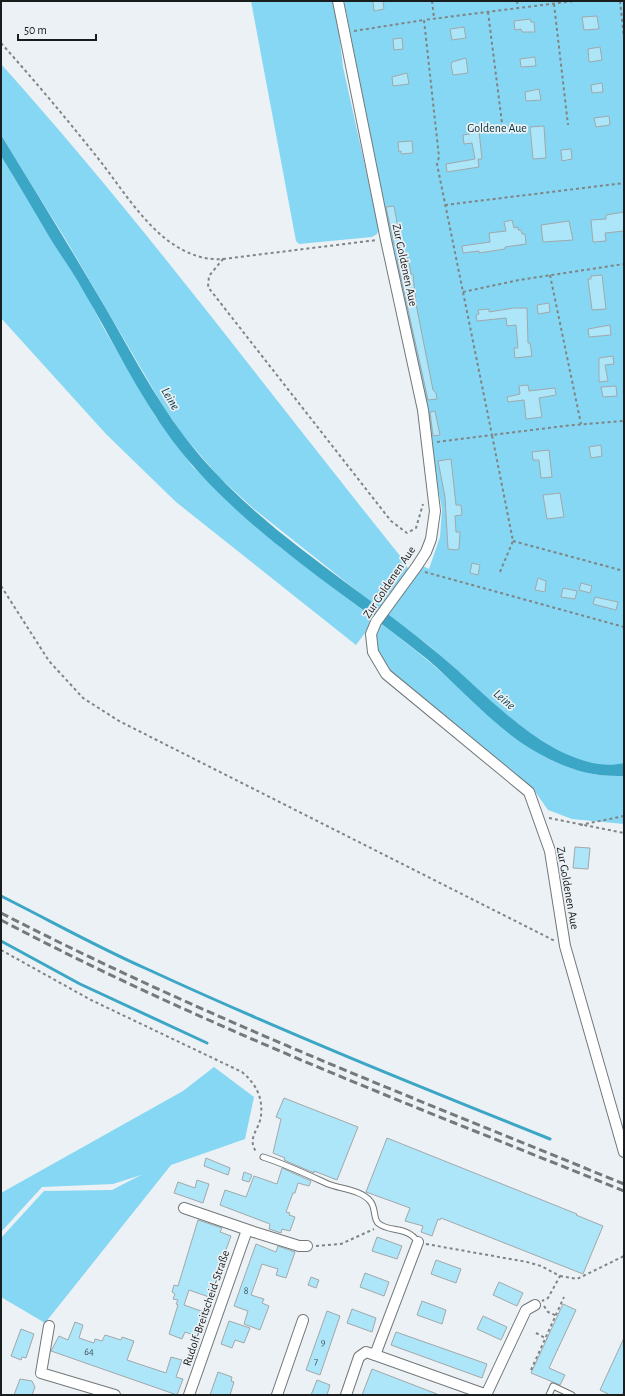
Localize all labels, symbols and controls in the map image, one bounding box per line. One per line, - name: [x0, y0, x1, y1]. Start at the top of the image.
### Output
- scale bar: [18, 16, 96, 42]
- text: 50 m: [24, 24, 47, 36]
- park label: Goldene Aue: [467, 122, 527, 134]
- street label: Zur Goldenen Aue: [390, 223, 420, 307]
- water label: Leine: [158, 385, 182, 413]
- street label: Zur Goldenen Aue: [361, 544, 417, 620]
- water label: Leine: [491, 687, 517, 713]
- street label: Zur Goldenen Aue: [555, 846, 581, 930]
- street label: Rudolf-Breitscheid-Straße: [181, 1249, 231, 1367]
- house number: 8: [244, 1286, 249, 1296]
- house number: 9: [321, 1337, 326, 1347]
- house number: 64: [84, 1347, 94, 1357]
- house number: 7: [314, 1357, 318, 1367]

